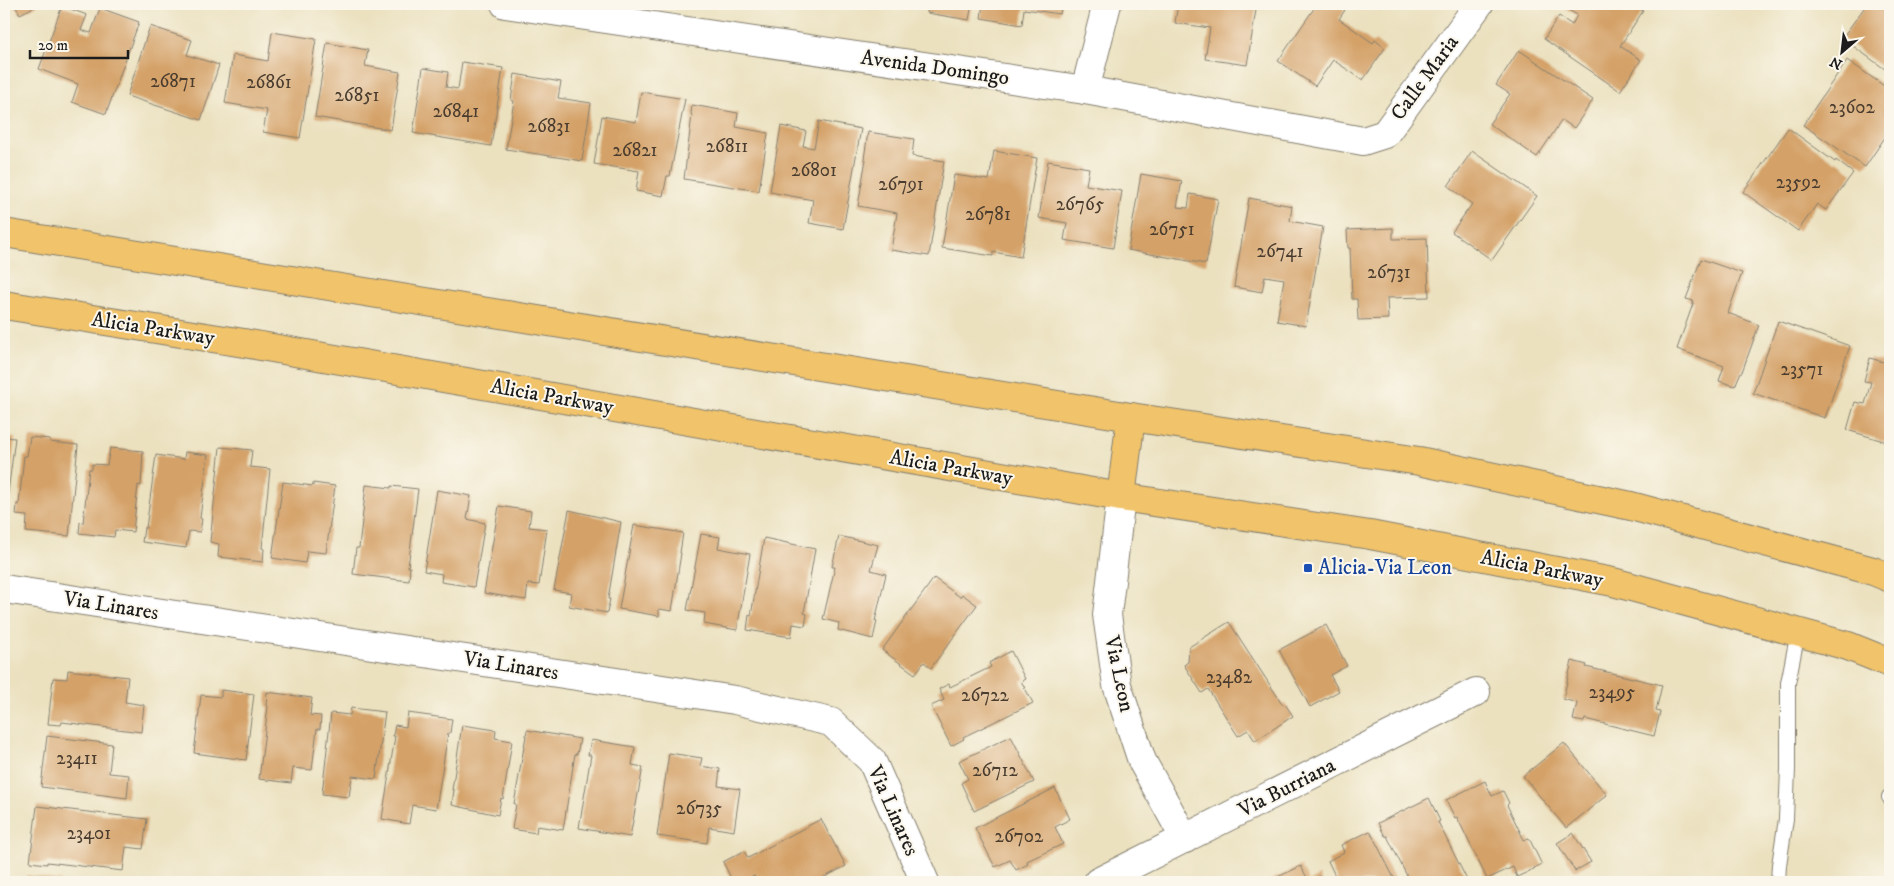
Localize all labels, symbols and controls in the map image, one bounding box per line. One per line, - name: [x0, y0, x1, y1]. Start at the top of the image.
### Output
- scale bar: [30, 28, 128, 60]
- north arrow: [1816, 28, 1866, 78]
- street label: Calle Maria: [1385, 30, 1465, 126]
- text: 20 m: [38, 36, 68, 55]
- street label: Avenida Domingo: [859, 45, 1011, 91]
- text: N: [1827, 52, 1846, 73]
- house number: 26871: [150, 70, 196, 93]
- house number: 26861: [246, 71, 292, 94]
- house number: 26851: [334, 84, 380, 107]
- house number: 23602: [1829, 96, 1876, 119]
- house number: 26841: [433, 100, 479, 123]
- house number: 26831: [528, 115, 570, 138]
- house number: 26811: [706, 135, 748, 158]
- house number: 26821: [612, 139, 658, 162]
- house number: 26801: [791, 159, 837, 182]
- house number: 23592: [1776, 171, 1821, 194]
- house number: 26791: [878, 173, 924, 196]
- house number: 26765: [1056, 193, 1105, 216]
- house number: 26781: [965, 203, 1011, 226]
- house number: 26751: [1149, 218, 1195, 241]
- house number: 26741: [1257, 240, 1303, 263]
- house number: 26731: [1367, 261, 1411, 284]
- street label: Alicia Parkway: [90, 306, 217, 352]
- house number: 23571: [1781, 358, 1823, 381]
- street label: Alicia Parkway: [488, 373, 617, 421]
- street label: Alicia Parkway: [887, 444, 1016, 492]
- street label: Alicia Parkway: [1478, 544, 1607, 594]
- place label: Alicia-Via Leon: [1318, 555, 1452, 581]
- marker: Alicia-Via Leon: [1302, 562, 1314, 574]
- street label: Via Linares: [61, 585, 160, 626]
- street label: Via Leon: [1098, 633, 1140, 714]
- street label: Via Linares: [461, 645, 560, 686]
- house number: 23482: [1206, 666, 1253, 689]
- house number: 23495: [1589, 681, 1636, 704]
- house number: 26722: [961, 684, 1010, 707]
- house number: 23411: [56, 747, 98, 770]
- street label: Via Burriana: [1233, 752, 1340, 824]
- house number: 26712: [972, 759, 1018, 782]
- street label: Via Linares: [861, 761, 924, 860]
- house number: 26735: [676, 797, 722, 820]
- house number: 23401: [67, 822, 111, 845]
- house number: 26702: [995, 825, 1044, 848]

